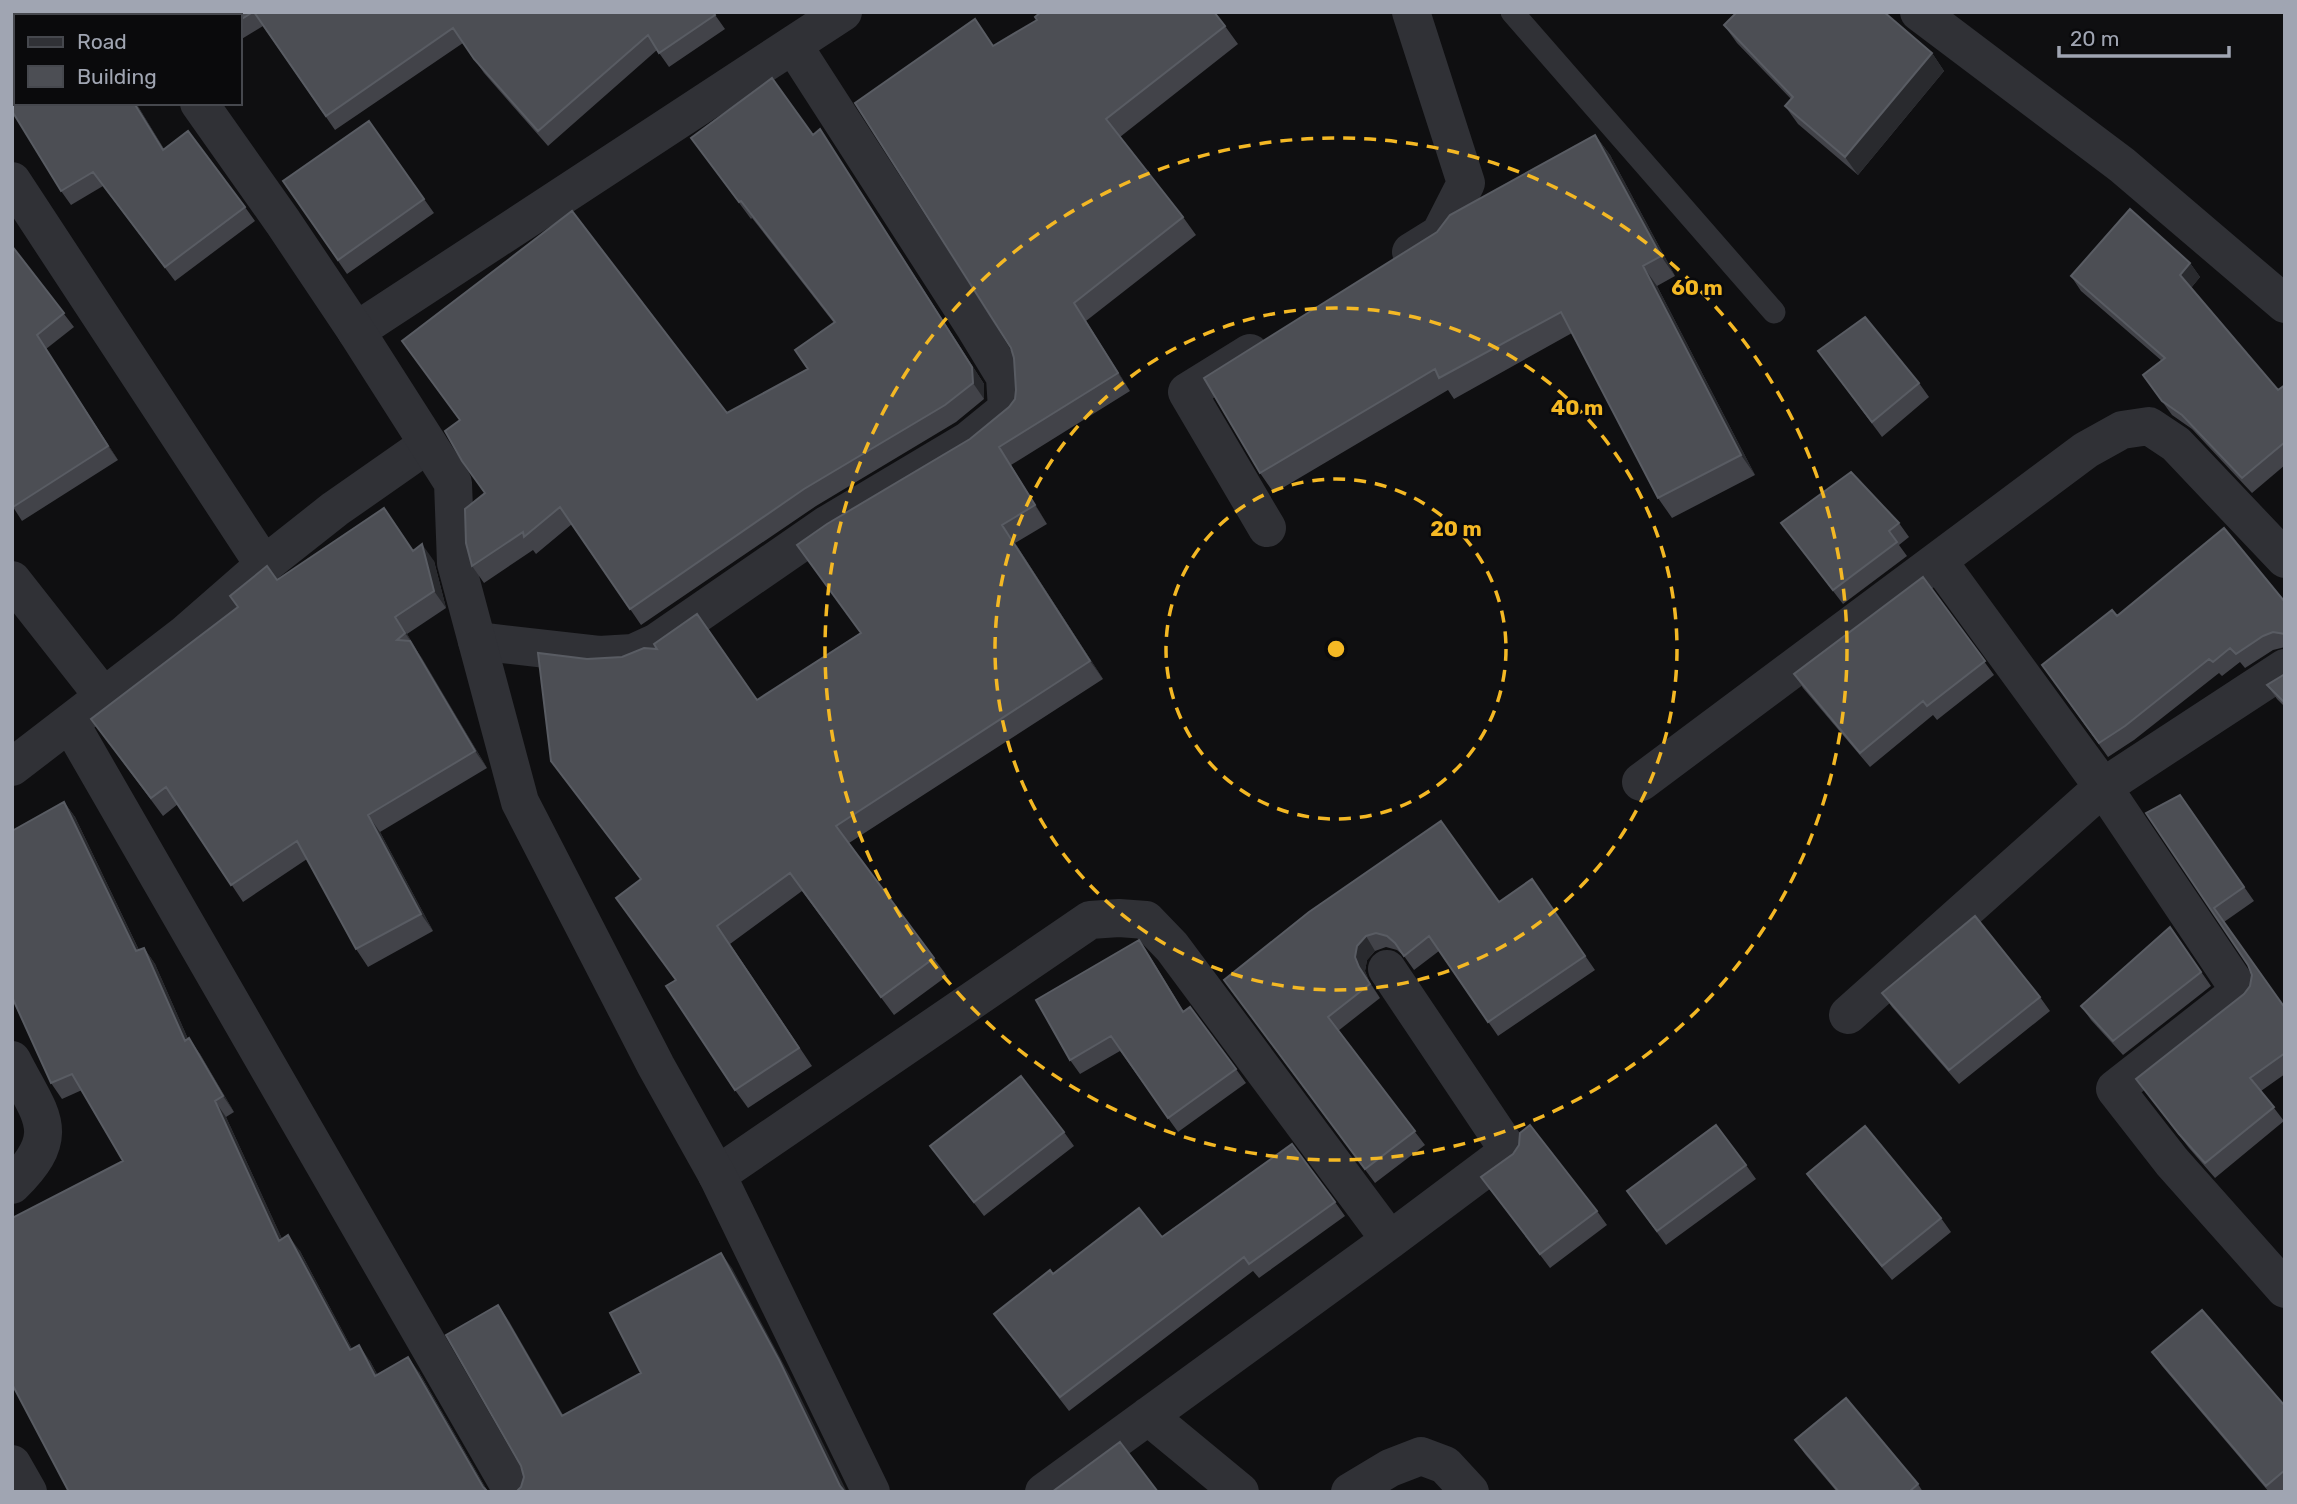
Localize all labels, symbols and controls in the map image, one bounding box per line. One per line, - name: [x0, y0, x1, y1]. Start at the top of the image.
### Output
- legend: [14, 14, 242, 105]
- scale bar: [2059, 14, 2229, 58]
- text: 20 m: [2070, 26, 2119, 51]
- text: Road: [77, 29, 127, 54]
- text: Building: [77, 64, 157, 89]
- text: 60 m: [1671, 275, 1723, 300]
- text: 40 m: [1551, 395, 1603, 420]
- text: 20 m: [1430, 516, 1482, 541]
- centre of rings: [1324, 637, 1348, 661]

